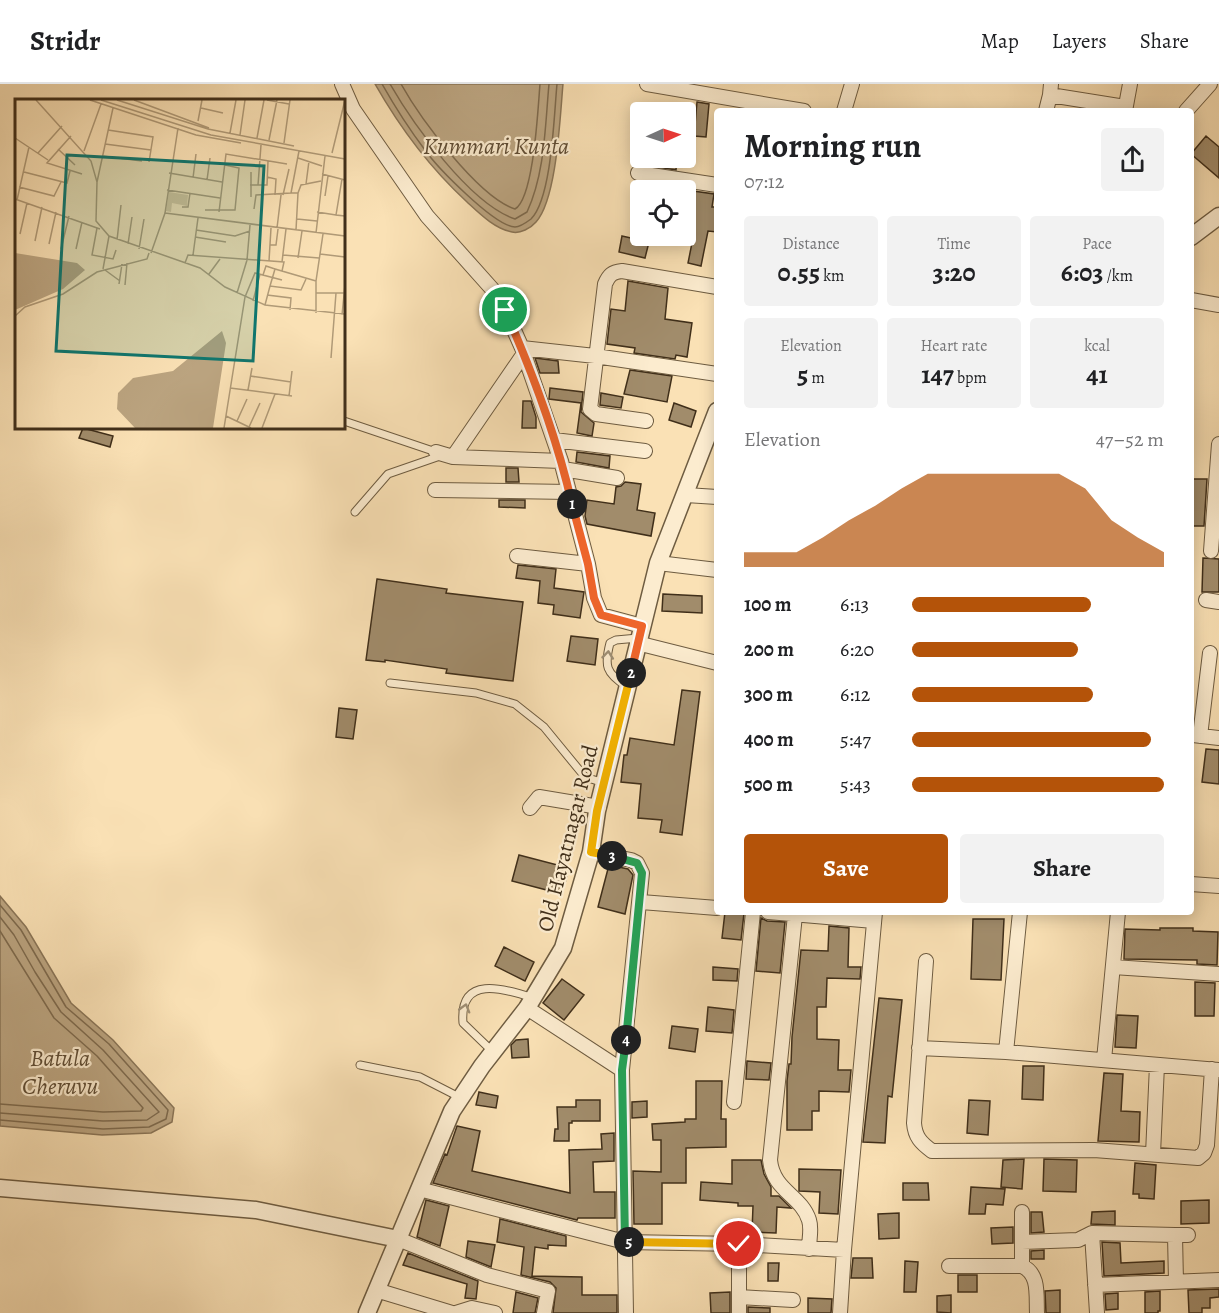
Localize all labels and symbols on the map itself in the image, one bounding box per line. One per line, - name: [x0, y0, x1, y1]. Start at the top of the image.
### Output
- inset map: [15, 99, 345, 429]
- north arrow: [630, 102, 696, 168]
- water label: Kummari Kunta: [423, 130, 569, 162]
- pin: [479, 284, 530, 335]
- pin: 1: [557, 489, 587, 519]
- one-way arrow: [602, 650, 614, 660]
- pin: 2: [616, 658, 646, 688]
- street label: Old Hayatnagar Road: [530, 741, 606, 935]
- pin: 3: [597, 841, 627, 871]
- one-way arrow: [458, 1003, 470, 1014]
- pin: 4: [611, 1025, 641, 1055]
- water label: Batula Cheruvu: [22, 1042, 98, 1102]
- pin: [713, 1218, 764, 1269]
- pin: 5: [614, 1227, 644, 1257]

